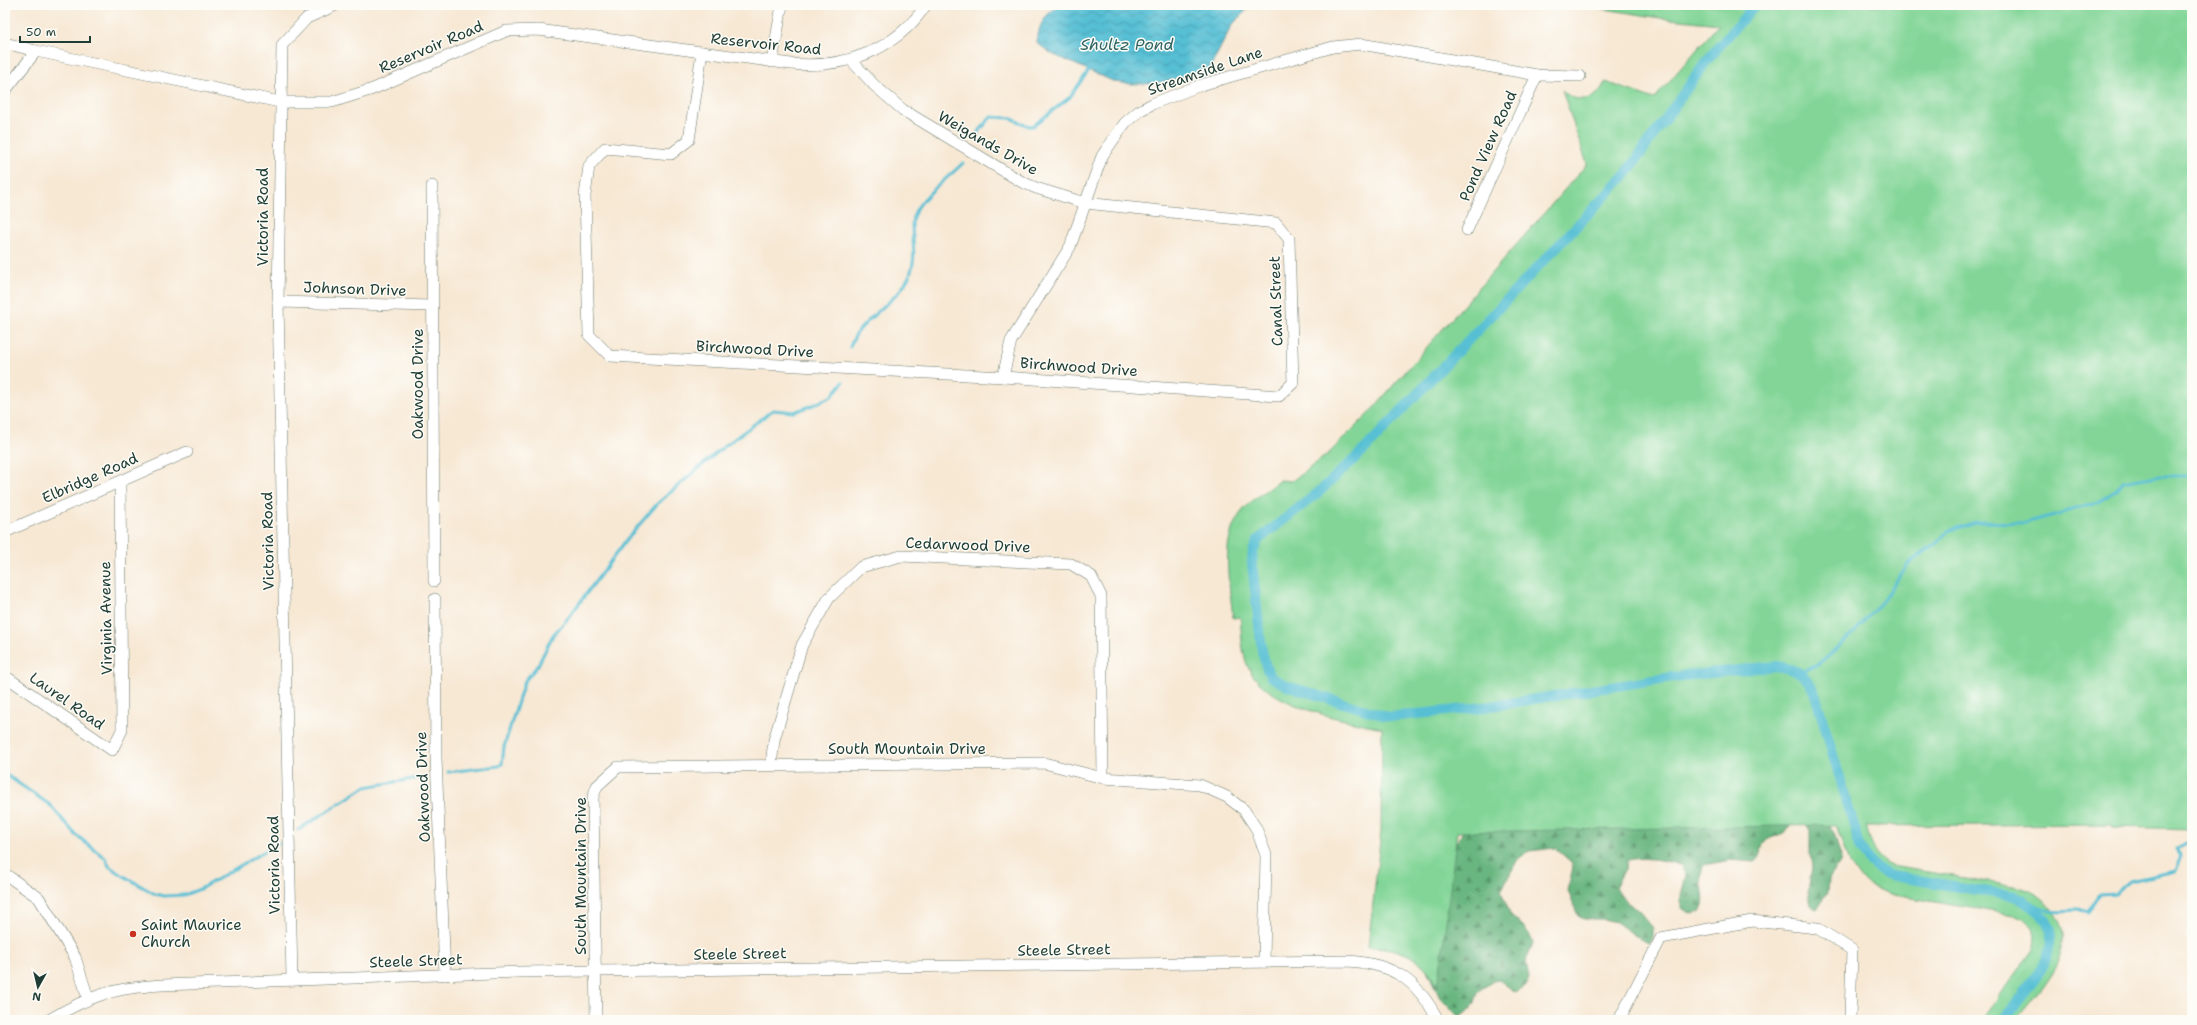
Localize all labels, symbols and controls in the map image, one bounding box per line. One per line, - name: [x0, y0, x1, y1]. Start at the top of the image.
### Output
- street label: Reservoir Road: [376, 16, 487, 78]
- scale bar: [20, 18, 90, 44]
- text: 50 m: [26, 24, 56, 40]
- street label: Reservoir Road: [710, 28, 823, 60]
- water label: Shultz Pond: [1080, 34, 1175, 55]
- street label: Streamside Lane: [1145, 42, 1265, 100]
- street label: Pond View Road: [1455, 87, 1522, 205]
- street label: Weigands Drive: [934, 106, 1042, 180]
- street label: Victoria Road: [253, 167, 273, 267]
- street label: Canal Street: [1264, 255, 1288, 347]
- street label: Johnson Drive: [303, 277, 407, 301]
- street label: Oakwood Drive: [408, 329, 428, 439]
- street label: Birchwood Drive: [696, 336, 814, 362]
- street label: Birchwood Drive: [1019, 353, 1139, 381]
- street label: Elbridge Road: [39, 448, 141, 508]
- street label: Victoria Road: [257, 491, 279, 591]
- street label: Cedarwood Drive: [905, 533, 1031, 557]
- street label: Virginia Avenue: [95, 561, 117, 675]
- street label: Laurel Road: [25, 668, 109, 735]
- street label: Oakwood Drive: [411, 731, 435, 843]
- street label: South Mountain Drive: [828, 739, 986, 759]
- street label: South Mountain Drive: [571, 797, 591, 955]
- street label: Victoria Road: [263, 815, 285, 915]
- place label: Saint Maurice Church: [141, 915, 242, 952]
- marker: Saint Maurice Church: [128, 929, 138, 939]
- street label: Steele Street: [1017, 939, 1111, 961]
- street label: Steele Street: [693, 943, 787, 965]
- street label: Steele Street: [369, 949, 463, 973]
- north arrow: [18, 967, 58, 1007]
- text: N: [31, 988, 42, 1004]

